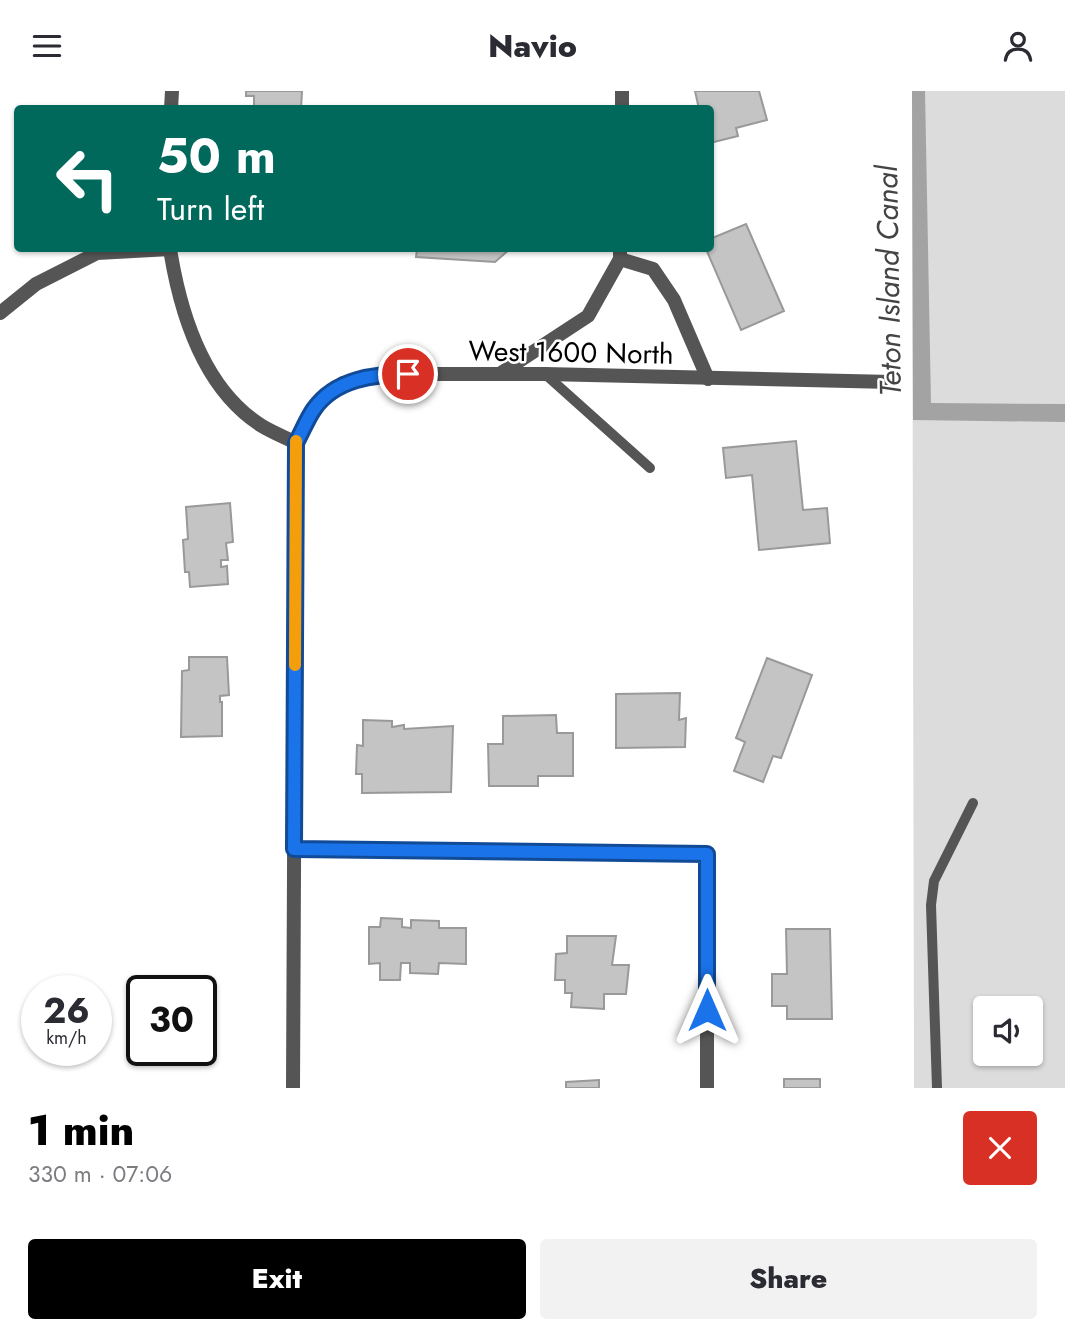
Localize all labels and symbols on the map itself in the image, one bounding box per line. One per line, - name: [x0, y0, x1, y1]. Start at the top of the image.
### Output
- water label: Teton Island Canal: [865, 164, 912, 397]
- street label: West 1600 North: [468, 330, 674, 375]
- pin: [378, 344, 438, 404]
- position arrow: [670, 973, 744, 1047]
- speed limit sign: 30: [126, 975, 217, 1066]

